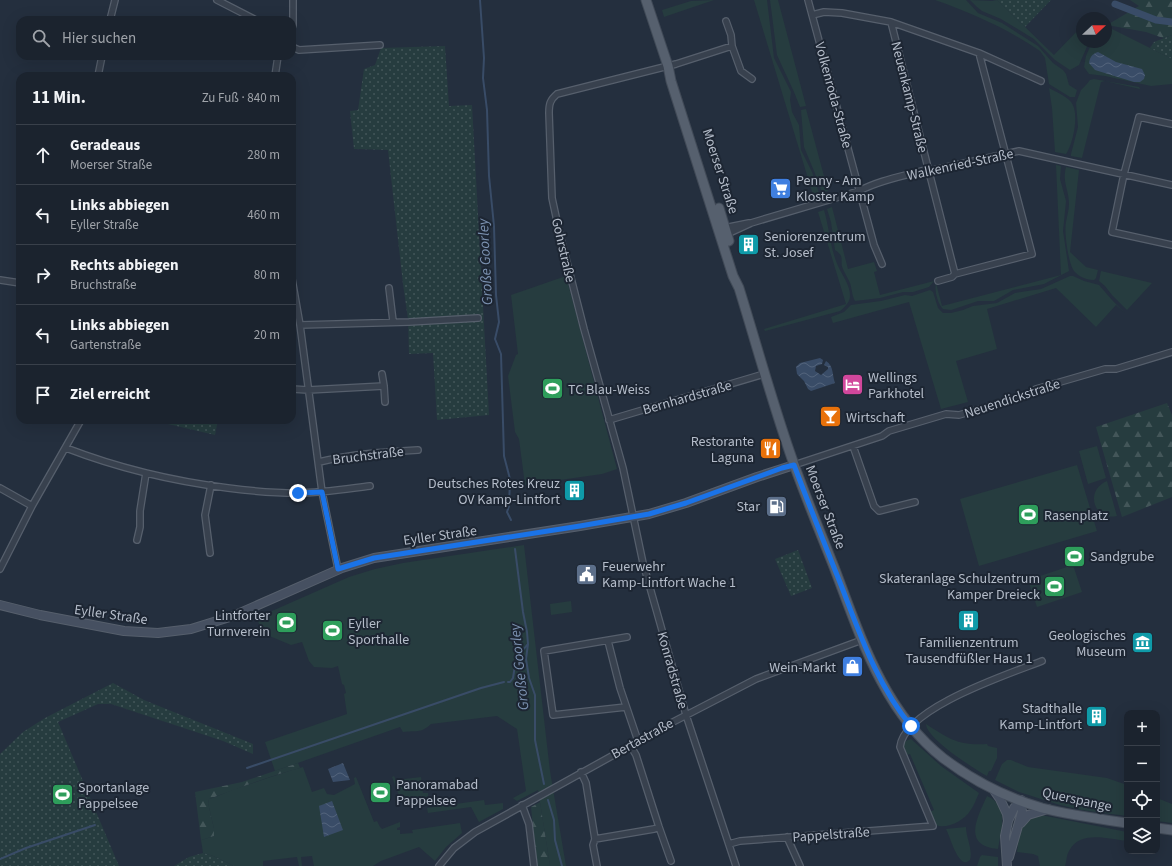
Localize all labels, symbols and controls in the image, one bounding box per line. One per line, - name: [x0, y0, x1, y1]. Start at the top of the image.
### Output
- north arrow: [1076, 12, 1112, 48]
- search box: [16, 16, 296, 60]
- icon: search: [30, 27, 52, 49]
- text: Hier suchen: [62, 28, 136, 49]
- street label: Neuenkamp-Straße: [886, 39, 933, 155]
- street label: Volkenroda-Straße: [809, 40, 857, 151]
- text: 11 Min.: [32, 86, 86, 110]
- text: Zu Fuß · 840 m: [202, 89, 280, 107]
- street label: Moerser Straße: [697, 126, 743, 217]
- text: Geradeaus: [70, 135, 140, 156]
- icon: ahead: [32, 144, 54, 166]
- street label: Walkenried-Straße: [905, 144, 1015, 186]
- text: 280 m: [247, 146, 280, 164]
- text: Moerser Straße: [70, 156, 152, 174]
- place label: Penny - Am Kloster Kamp: [796, 171, 875, 207]
- supermarket icon: Penny - Am Kloster Kamp: [767, 175, 793, 201]
- text: Links abbiegen: [70, 195, 169, 216]
- icon: left: [32, 204, 54, 226]
- text: 460 m: [247, 206, 280, 224]
- text: Eyller Straße: [70, 216, 139, 234]
- street label: Gohrstraße: [546, 216, 580, 284]
- water label: Große Goorley: [473, 217, 498, 306]
- place label: Seniorenzentrum St. Josef: [764, 227, 866, 263]
- building icon: Seniorenzentrum St. Josef: [736, 231, 762, 257]
- text: Rechts abbiegen: [70, 255, 179, 276]
- icon: right: [32, 264, 54, 286]
- text: 80 m: [254, 266, 280, 284]
- text: Bruchstraße: [70, 276, 137, 294]
- text: Links abbiegen: [70, 315, 169, 336]
- icon: left: [32, 324, 54, 346]
- text: 20 m: [254, 326, 280, 344]
- text: Gartenstraße: [70, 336, 141, 354]
- place label: Wellings Parkhotel: [868, 368, 925, 404]
- hotel icon: Wellings Parkhotel: [839, 372, 865, 398]
- street label: Neuendickstraße: [962, 374, 1063, 424]
- sports icon: TC Blau-Weiss: [540, 376, 566, 402]
- street label: Bernhardstraße: [640, 376, 734, 420]
- place label: TC Blau-Weiss: [568, 380, 650, 400]
- icon: arrive: [32, 384, 54, 406]
- text: Ziel erreicht: [70, 384, 150, 405]
- bar icon: Wirtschaft: [817, 404, 843, 430]
- place label: Wirtschaft: [846, 408, 906, 428]
- place label: Restorante Laguna: [691, 432, 754, 468]
- restaurant icon: Restorante Laguna: [757, 436, 783, 462]
- street label: Bruchstraße: [331, 442, 405, 470]
- street label: Moerser Straße: [800, 462, 850, 552]
- place label: Deutsches Rotes Kreuz OV Kamp-Lintfort: [428, 474, 560, 510]
- building icon: Deutsches Rotes Kreuz OV Kamp-Lintfort: [562, 478, 588, 504]
- route end: [289, 484, 307, 502]
- fuel station icon: Star: [763, 493, 789, 519]
- place label: Star: [737, 497, 760, 517]
- sports icon: Rasenplatz: [1015, 502, 1041, 528]
- place label: Rasenplatz: [1044, 506, 1108, 526]
- street label: Eyller Straße: [402, 521, 478, 551]
- sports icon: Sandgrube: [1062, 543, 1088, 569]
- place label: Sandgrube: [1090, 547, 1154, 567]
- place label: Feuerwehr Kamp-Lintfort Wache 1: [602, 557, 736, 593]
- public building icon: Feuerwehr Kamp-Lintfort Wache 1: [573, 561, 599, 587]
- place label: Skateranlage Schulzentrum Kamper Dreieck: [879, 569, 1040, 605]
- sports icon: Skateranlage Schulzentrum Kamper Dreieck: [1042, 573, 1068, 599]
- street label: Eyller Straße: [73, 600, 149, 630]
- place label: Lintforter Turnverein: [207, 606, 270, 642]
- building icon: Familienzentrum Tausendfüßler Haus 1: [956, 607, 982, 633]
- sports icon: Lintforter Turnverein: [273, 610, 299, 636]
- place label: Eyller Sporthalle: [348, 614, 409, 650]
- sports icon: Eyller Sporthalle: [320, 618, 346, 644]
- water label: Große Goorley: [504, 621, 534, 711]
- place label: Geologisches Museum: [1048, 626, 1126, 662]
- street label: Konradstraße: [651, 629, 693, 711]
- museum icon: Geologisches Museum: [1129, 630, 1155, 656]
- place label: Familienzentrum Tausendfüßler Haus 1: [906, 633, 1032, 669]
- shop icon: Wein-Markt: [839, 654, 865, 680]
- place label: Wein-Markt: [769, 658, 836, 678]
- place label: Stadthalle Kamp-Lintfort: [999, 699, 1082, 735]
- building icon: Stadthalle Kamp-Lintfort: [1084, 703, 1110, 729]
- map controls: [1124, 710, 1160, 854]
- button: +: [1124, 710, 1160, 746]
- street label: Bertastraße: [608, 714, 677, 764]
- route start: [902, 717, 920, 735]
- button: −: [1124, 746, 1160, 782]
- place label: Panoramabad Pappelsee: [396, 775, 478, 811]
- place label: Sportanlage Pappelsee: [78, 778, 149, 814]
- sports icon: Panoramabad Pappelsee: [367, 779, 393, 805]
- sports icon: Sportanlage Pappelsee: [49, 782, 75, 808]
- button: locate: [1124, 782, 1160, 818]
- street label: Querspange: [1040, 783, 1113, 817]
- button: layers: [1124, 818, 1160, 854]
- street label: Pappelstraße: [792, 822, 870, 848]

